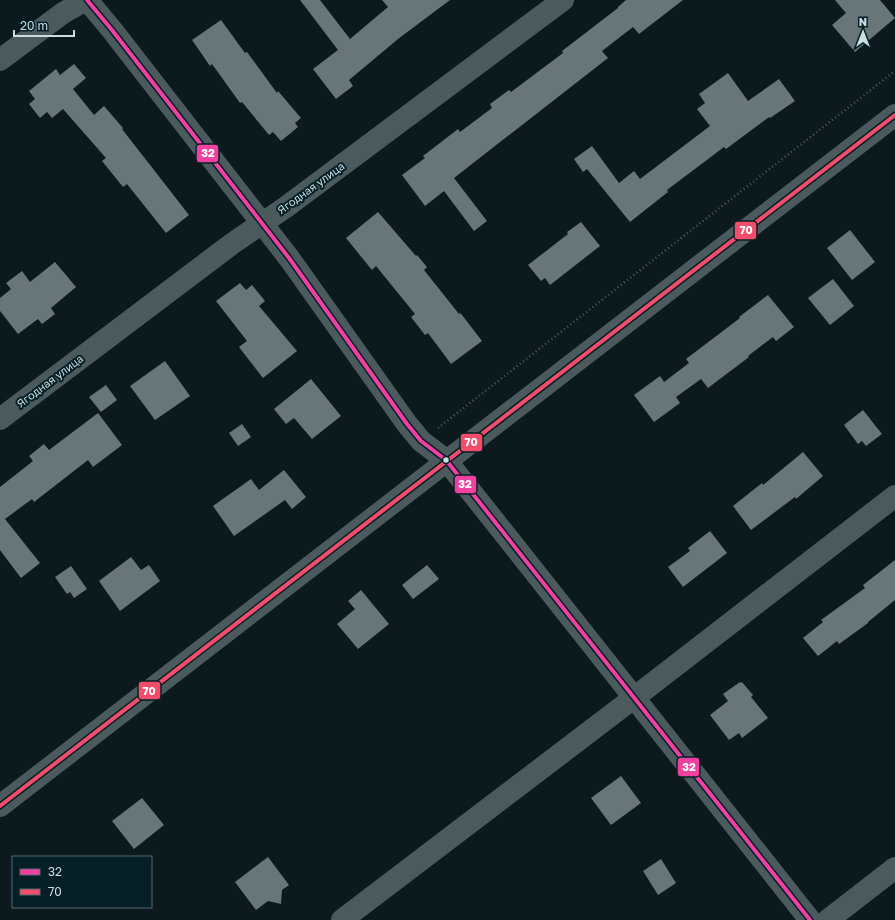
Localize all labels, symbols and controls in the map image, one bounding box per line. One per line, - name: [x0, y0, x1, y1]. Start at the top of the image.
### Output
- scale bar: [14, 12, 74, 38]
- north arrow: [843, 12, 883, 52]
- text: N: [859, 15, 867, 28]
- text: 20 m: [20, 18, 48, 33]
- line badge: 32: [196, 144, 219, 163]
- text: 32: [201, 146, 215, 159]
- street label: Ягодная улица: [275, 159, 347, 216]
- line badge: 70: [734, 221, 757, 240]
- text: 70: [739, 223, 753, 236]
- street label: Ягодная улица: [14, 351, 85, 410]
- line badge: 70: [460, 433, 483, 452]
- text: 70: [464, 435, 478, 448]
- unlabelled marker: [441, 455, 451, 465]
- line badge: 32: [454, 475, 477, 494]
- text: 32: [458, 477, 472, 490]
- line badge: 70: [138, 681, 161, 700]
- text: 70: [142, 684, 156, 697]
- line badge: 32: [677, 757, 700, 777]
- text: 32: [682, 760, 696, 773]
- legend: [12, 856, 152, 908]
- text: 32: [48, 864, 62, 879]
- text: 70: [48, 884, 62, 899]

